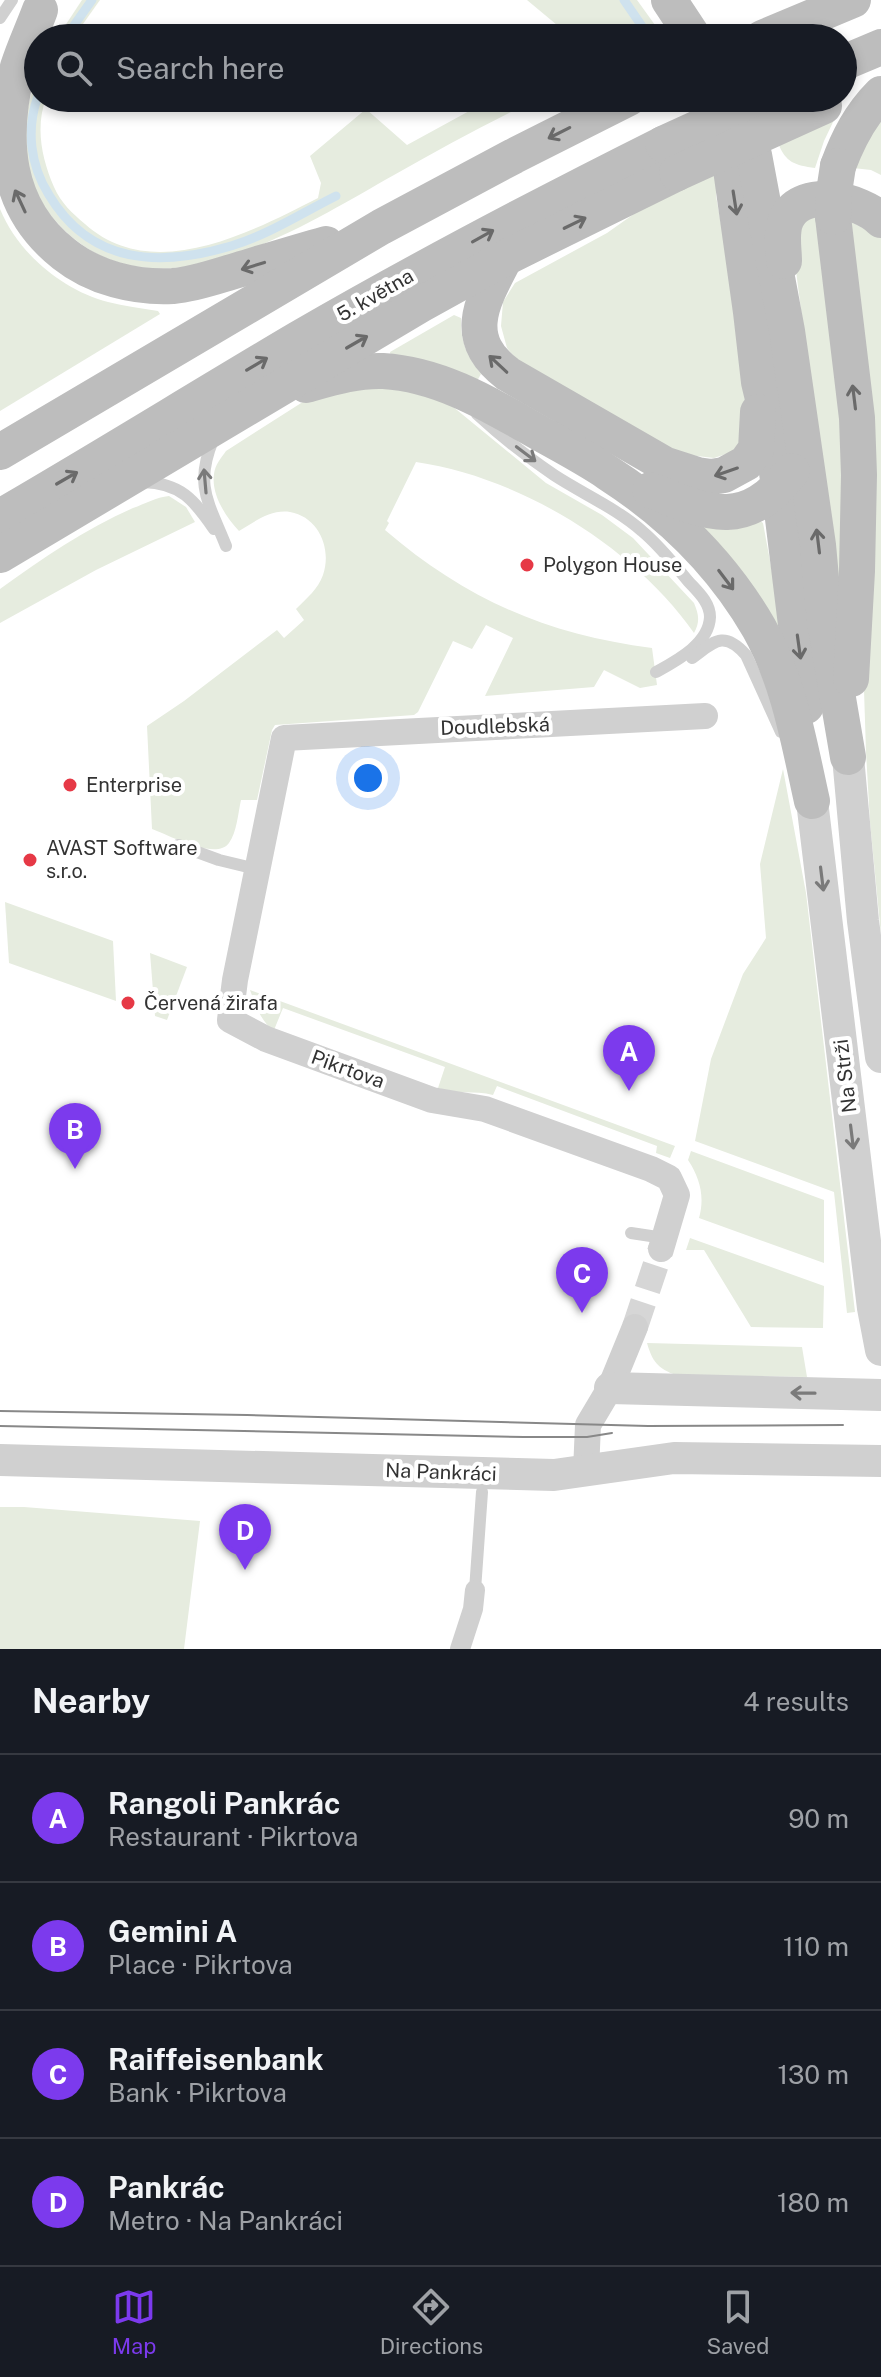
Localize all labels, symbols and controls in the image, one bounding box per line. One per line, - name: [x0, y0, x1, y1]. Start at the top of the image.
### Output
- search box: [24, 24, 857, 112]
- icon: search: [52, 46, 96, 90]
- text: Search here: [116, 50, 284, 86]
- one-way arrow: [548, 126, 572, 141]
- one-way arrow: [12, 189, 27, 213]
- one-way arrow: [728, 190, 743, 215]
- one-way arrow: [563, 215, 586, 230]
- one-way arrow: [471, 228, 494, 244]
- one-way arrow: [240, 259, 266, 274]
- street label: 5. května: [332, 263, 418, 327]
- one-way arrow: [345, 334, 368, 350]
- one-way arrow: [245, 356, 268, 372]
- one-way arrow: [488, 356, 508, 374]
- one-way arrow: [847, 384, 862, 411]
- one-way arrow: [514, 445, 536, 462]
- one-way arrow: [714, 466, 739, 481]
- one-way arrow: [197, 468, 212, 495]
- one-way arrow: [56, 469, 79, 485]
- one-way arrow: [810, 528, 825, 555]
- place label: Polygon House: [543, 553, 682, 577]
- marker: Polygon House: [518, 556, 536, 574]
- one-way arrow: [718, 569, 735, 591]
- one-way arrow: [792, 634, 807, 659]
- street label: Doudlebská: [440, 712, 550, 740]
- your location: [348, 758, 388, 798]
- place label: Enterprise: [86, 773, 182, 797]
- marker: Enterprise: [61, 776, 79, 794]
- place label: AVAST Software s.r.o.: [46, 836, 198, 883]
- marker: AVAST Software s.r.o.: [21, 851, 39, 869]
- one-way arrow: [814, 865, 829, 892]
- place label: Červená žirafa: [144, 991, 278, 1015]
- marker: Červená žirafa: [119, 994, 137, 1012]
- pin: A: [603, 1025, 655, 1091]
- street label: Na Strži: [829, 1038, 861, 1114]
- street label: Pikrtova: [308, 1045, 388, 1093]
- pin: B: [49, 1103, 101, 1169]
- one-way arrow: [845, 1123, 860, 1150]
- pin: C: [556, 1247, 608, 1313]
- one-way arrow: [790, 1385, 817, 1401]
- street label: Na Pankráci: [385, 1458, 497, 1486]
- pin: D: [219, 1504, 271, 1570]
- text: Nearby: [32, 1681, 150, 1721]
- text: 4 results: [743, 1686, 849, 1717]
- text: Rangoli Pankrác: [108, 1785, 340, 1821]
- text: A: [49, 1803, 67, 1834]
- text: 90 m: [788, 1803, 849, 1834]
- text: Restaurant · Pikrtova: [108, 1821, 358, 1852]
- text: Gemini A: [108, 1913, 237, 1949]
- text: B: [49, 1931, 67, 1962]
- text: 110 m: [783, 1931, 849, 1962]
- text: Place · Pikrtova: [108, 1949, 293, 1980]
- text: Raiffeisenbank: [108, 2041, 324, 2077]
- text: C: [49, 2059, 67, 2090]
- text: 130 m: [777, 2059, 849, 2090]
- text: Bank · Pikrtova: [108, 2077, 287, 2108]
- text: Pankrác: [108, 2169, 225, 2205]
- text: D: [49, 2187, 67, 2218]
- text: 180 m: [777, 2187, 849, 2218]
- text: Metro · Na Pankráci: [108, 2205, 343, 2236]
- tab: Map: [112, 2285, 156, 2359]
- tab: Directions: [380, 2285, 483, 2359]
- tab: Saved: [706, 2285, 769, 2359]

